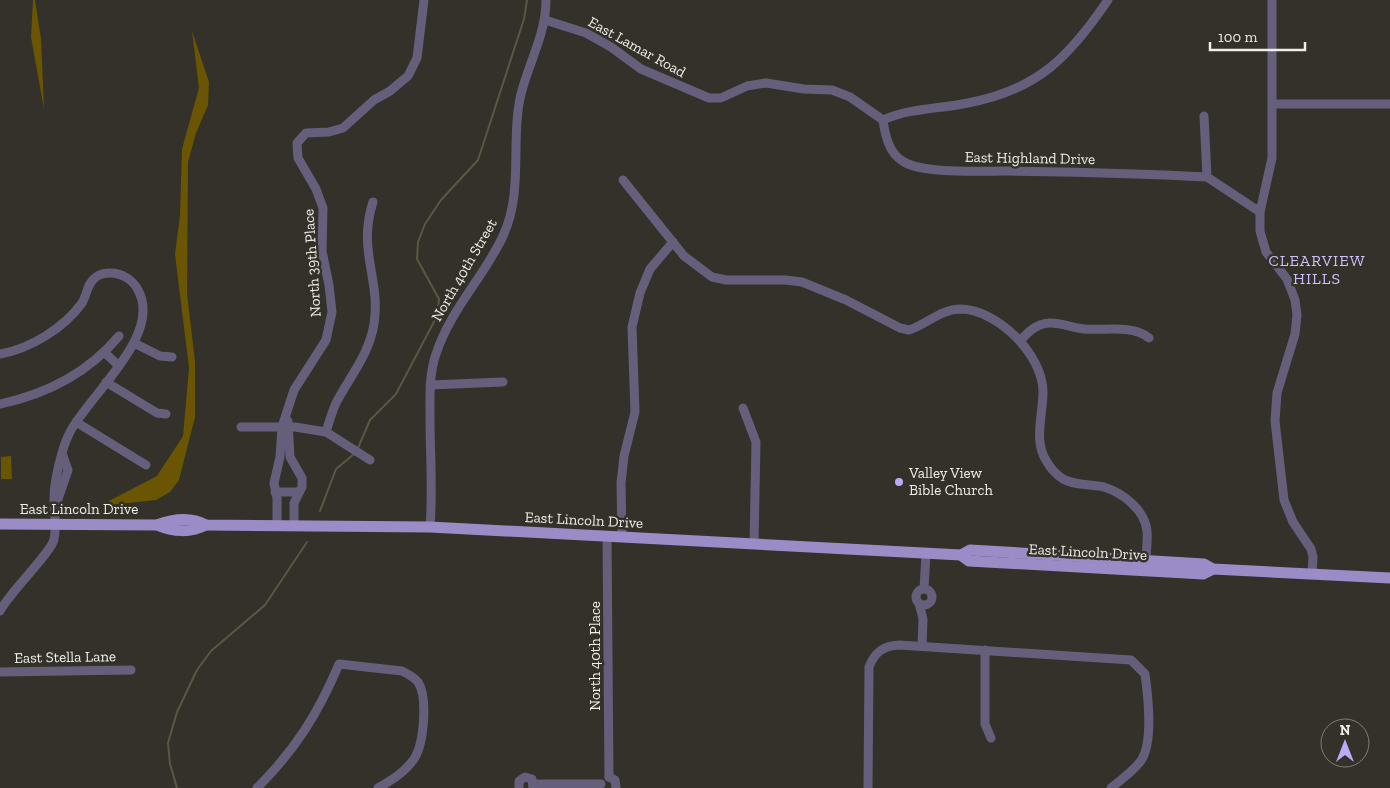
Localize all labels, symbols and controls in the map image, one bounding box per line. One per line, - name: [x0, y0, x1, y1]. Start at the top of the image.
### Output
- street label: East Lamar Road: [585, 13, 690, 82]
- scale bar: [1210, 20, 1305, 52]
- text: 100 m: [1218, 28, 1257, 46]
- street label: East Highland Drive: [965, 148, 1095, 168]
- street label: North 39th Place: [299, 208, 325, 318]
- street label: North 40th Street: [427, 215, 501, 324]
- district label: CLEARVIEW HILLS: [1268, 251, 1366, 288]
- place label: Valley View Bible Church: [908, 464, 993, 499]
- marker: Valley View Bible Church: [893, 476, 905, 488]
- street label: East Lincoln Drive: [20, 500, 138, 518]
- street label: East Lincoln Drive: [524, 508, 644, 532]
- street label: East Lincoln Drive: [1028, 540, 1148, 564]
- street label: North 40th Place: [586, 601, 604, 711]
- street label: East Stella Lane: [14, 647, 116, 667]
- north arrow: [1320, 718, 1370, 768]
- text: N: [1340, 722, 1351, 739]

